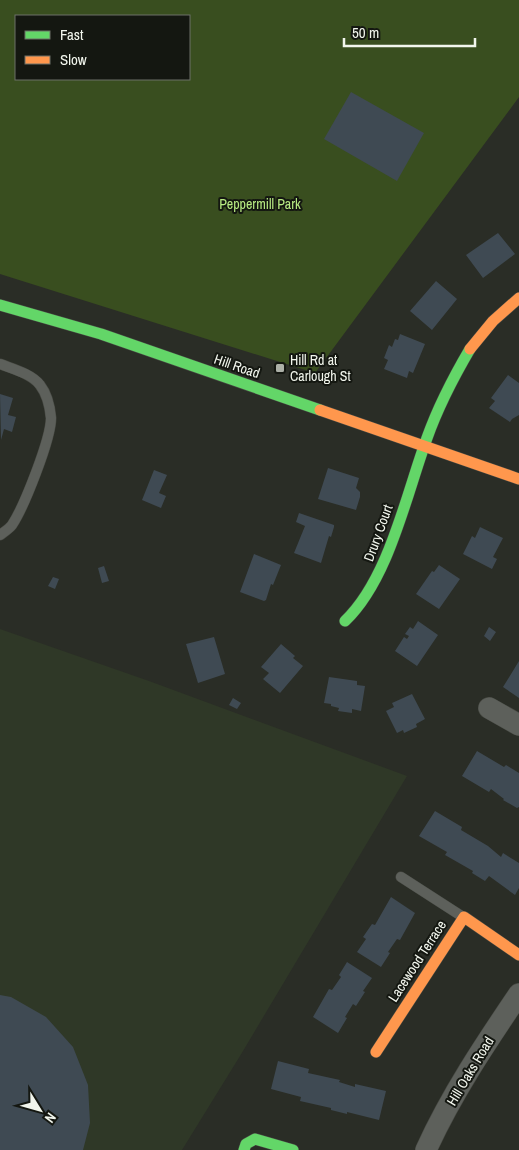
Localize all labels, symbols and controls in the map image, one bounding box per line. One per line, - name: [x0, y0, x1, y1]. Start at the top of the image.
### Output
- legend: [15, 15, 190, 80]
- scale bar: [344, 15, 475, 47]
- text: 50 m: [352, 22, 379, 43]
- text: Fast: [60, 24, 84, 45]
- text: Slow: [60, 49, 87, 70]
- park label: Peppermill Park: [219, 195, 301, 213]
- street label: Hill Road: [212, 350, 262, 382]
- place label: Hill Rd at Carlough St: [290, 351, 351, 385]
- marker: Hill Rd at Carlough St: [274, 362, 286, 374]
- street label: Drury Court: [359, 502, 397, 564]
- street label: Lacewood Terrace: [384, 917, 450, 1005]
- street label: Hill Oaks Road: [442, 1033, 498, 1109]
- north arrow: [15, 1085, 65, 1135]
- text: N: [41, 1109, 60, 1127]

